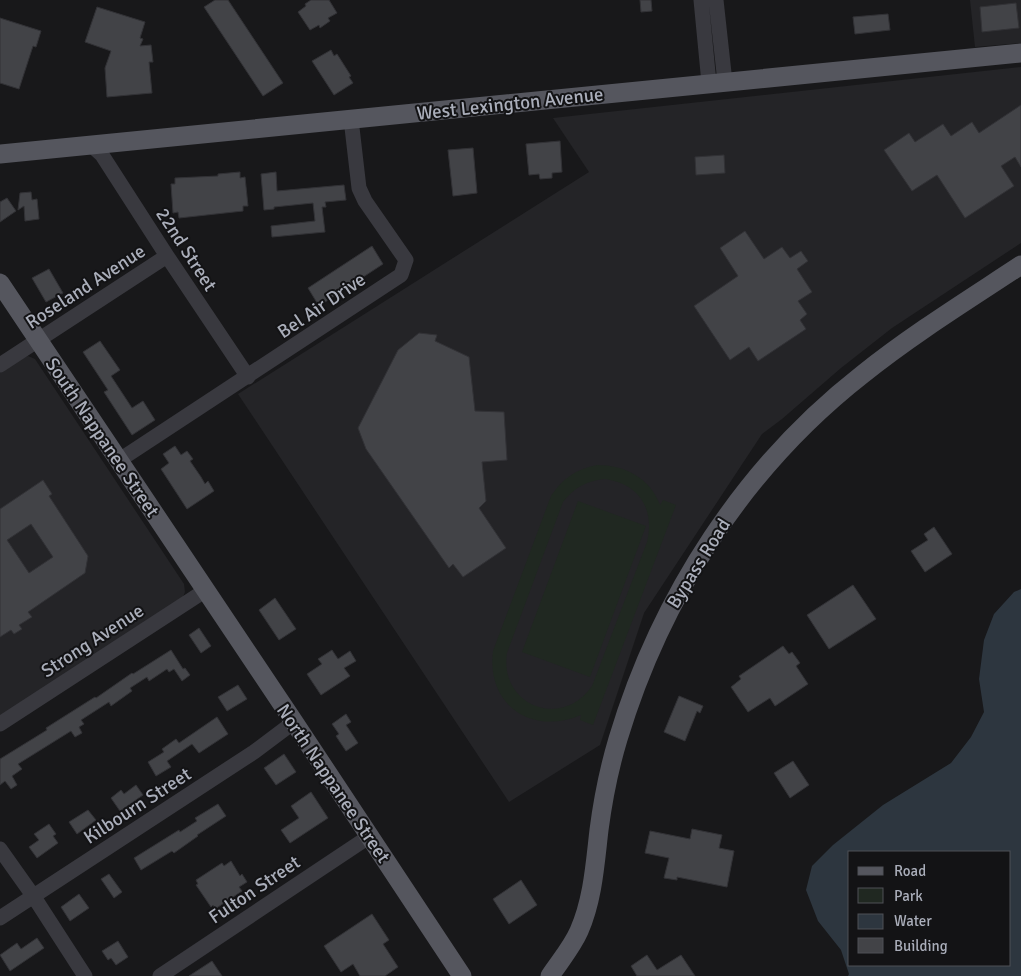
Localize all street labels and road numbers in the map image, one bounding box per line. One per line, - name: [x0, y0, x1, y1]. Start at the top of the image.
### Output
- street label: West Lexington Avenue: [416, 82, 605, 126]
- street label: 22nd Street: [150, 203, 222, 296]
- street label: Roseland Avenue: [21, 239, 150, 335]
- street label: Bel Air Drive: [273, 268, 370, 344]
- street label: South Nappanee Street: [40, 353, 165, 522]
- street label: Bypass Road: [662, 514, 736, 613]
- street label: Strong Avenue: [37, 599, 148, 683]
- street label: North Nappanee Street: [271, 699, 396, 868]
- street label: Kilbourn Street: [79, 762, 196, 850]
- street label: Fulton Street: [204, 850, 305, 929]

